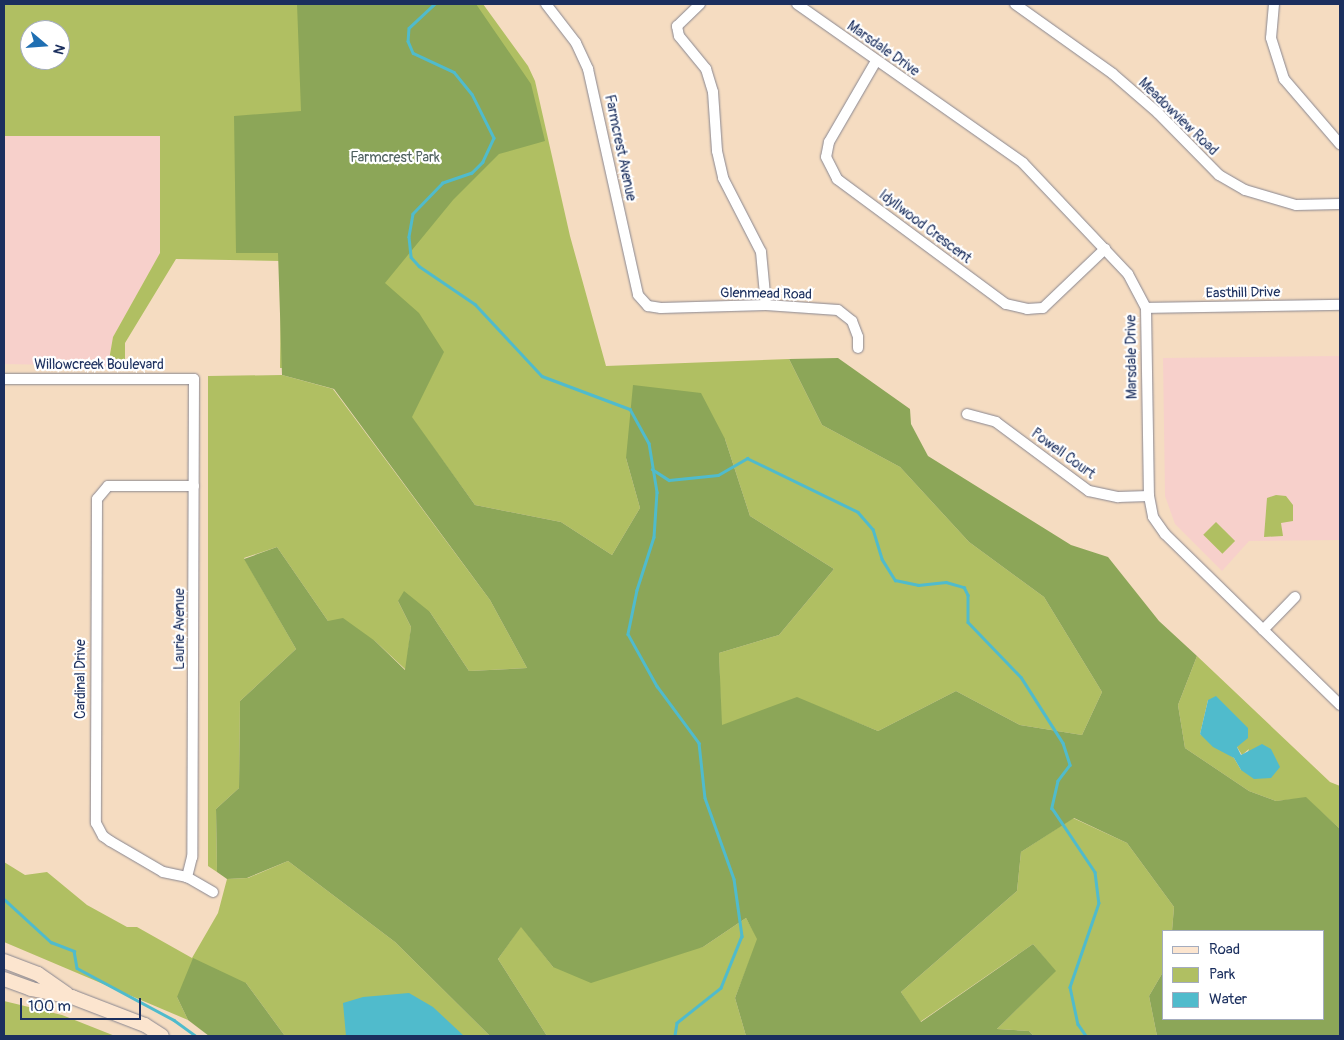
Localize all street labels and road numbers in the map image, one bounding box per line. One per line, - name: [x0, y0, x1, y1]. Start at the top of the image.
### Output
- street label: Marsdale Drive: [844, 18, 922, 80]
- street label: Meadowview Road: [1135, 75, 1221, 159]
- street label: Farmcrest Avenue: [601, 93, 639, 203]
- street label: Idyllwood Crescent: [875, 187, 975, 267]
- street label: Easthill Drive: [1206, 284, 1280, 302]
- street label: Glenmead Road: [720, 285, 812, 303]
- street label: Marsdale Drive: [1123, 315, 1141, 399]
- street label: Willowcreek Boulevard: [34, 357, 164, 373]
- street label: Powell Court: [1028, 425, 1098, 483]
- street label: Laurie Avenue: [172, 588, 188, 670]
- street label: Cardinal Drive: [73, 639, 89, 719]

